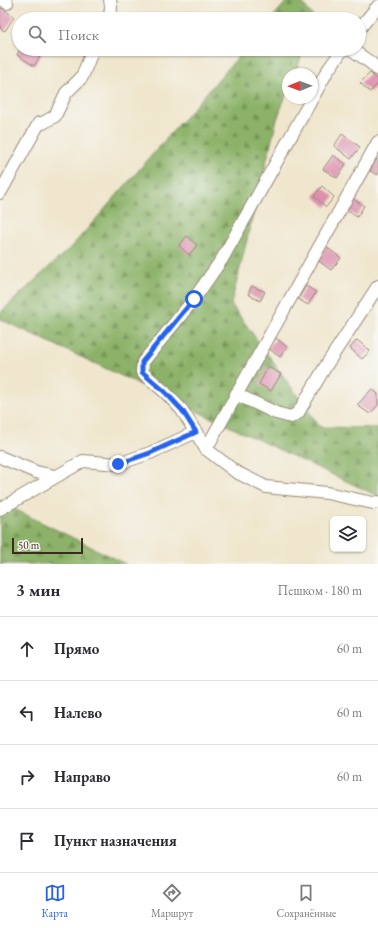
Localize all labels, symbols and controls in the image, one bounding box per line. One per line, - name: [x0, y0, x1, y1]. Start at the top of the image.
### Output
- search box: [12, 12, 366, 56]
- icon: search: [26, 23, 48, 45]
- text: Поиск: [58, 25, 99, 44]
- north arrow: [282, 68, 318, 104]
- route start: [185, 290, 203, 308]
- route end: [109, 455, 127, 473]
- map controls: [330, 516, 366, 552]
- button: layers: [330, 516, 366, 552]
- scale bar: [12, 536, 83, 555]
- text: 50 m: [18, 538, 39, 552]
- text: 3 мин: [16, 579, 60, 601]
- text: Пешком · 180 m: [278, 582, 362, 599]
- icon: ahead: [16, 638, 38, 660]
- text: Прямо: [54, 639, 99, 658]
- text: 60 m: [337, 640, 362, 657]
- icon: left: [16, 702, 38, 724]
- text: Налево: [54, 703, 102, 722]
- text: 60 m: [337, 704, 362, 721]
- icon: right: [16, 766, 38, 788]
- text: Направо: [54, 767, 111, 786]
- text: 60 m: [337, 768, 362, 785]
- icon: arrive: [16, 830, 38, 852]
- text: Пункт назначения: [54, 831, 177, 850]
- tab: Карта: [42, 882, 68, 920]
- tab: Маршрут: [151, 882, 193, 920]
- tab: Сохранённые: [276, 882, 336, 920]

